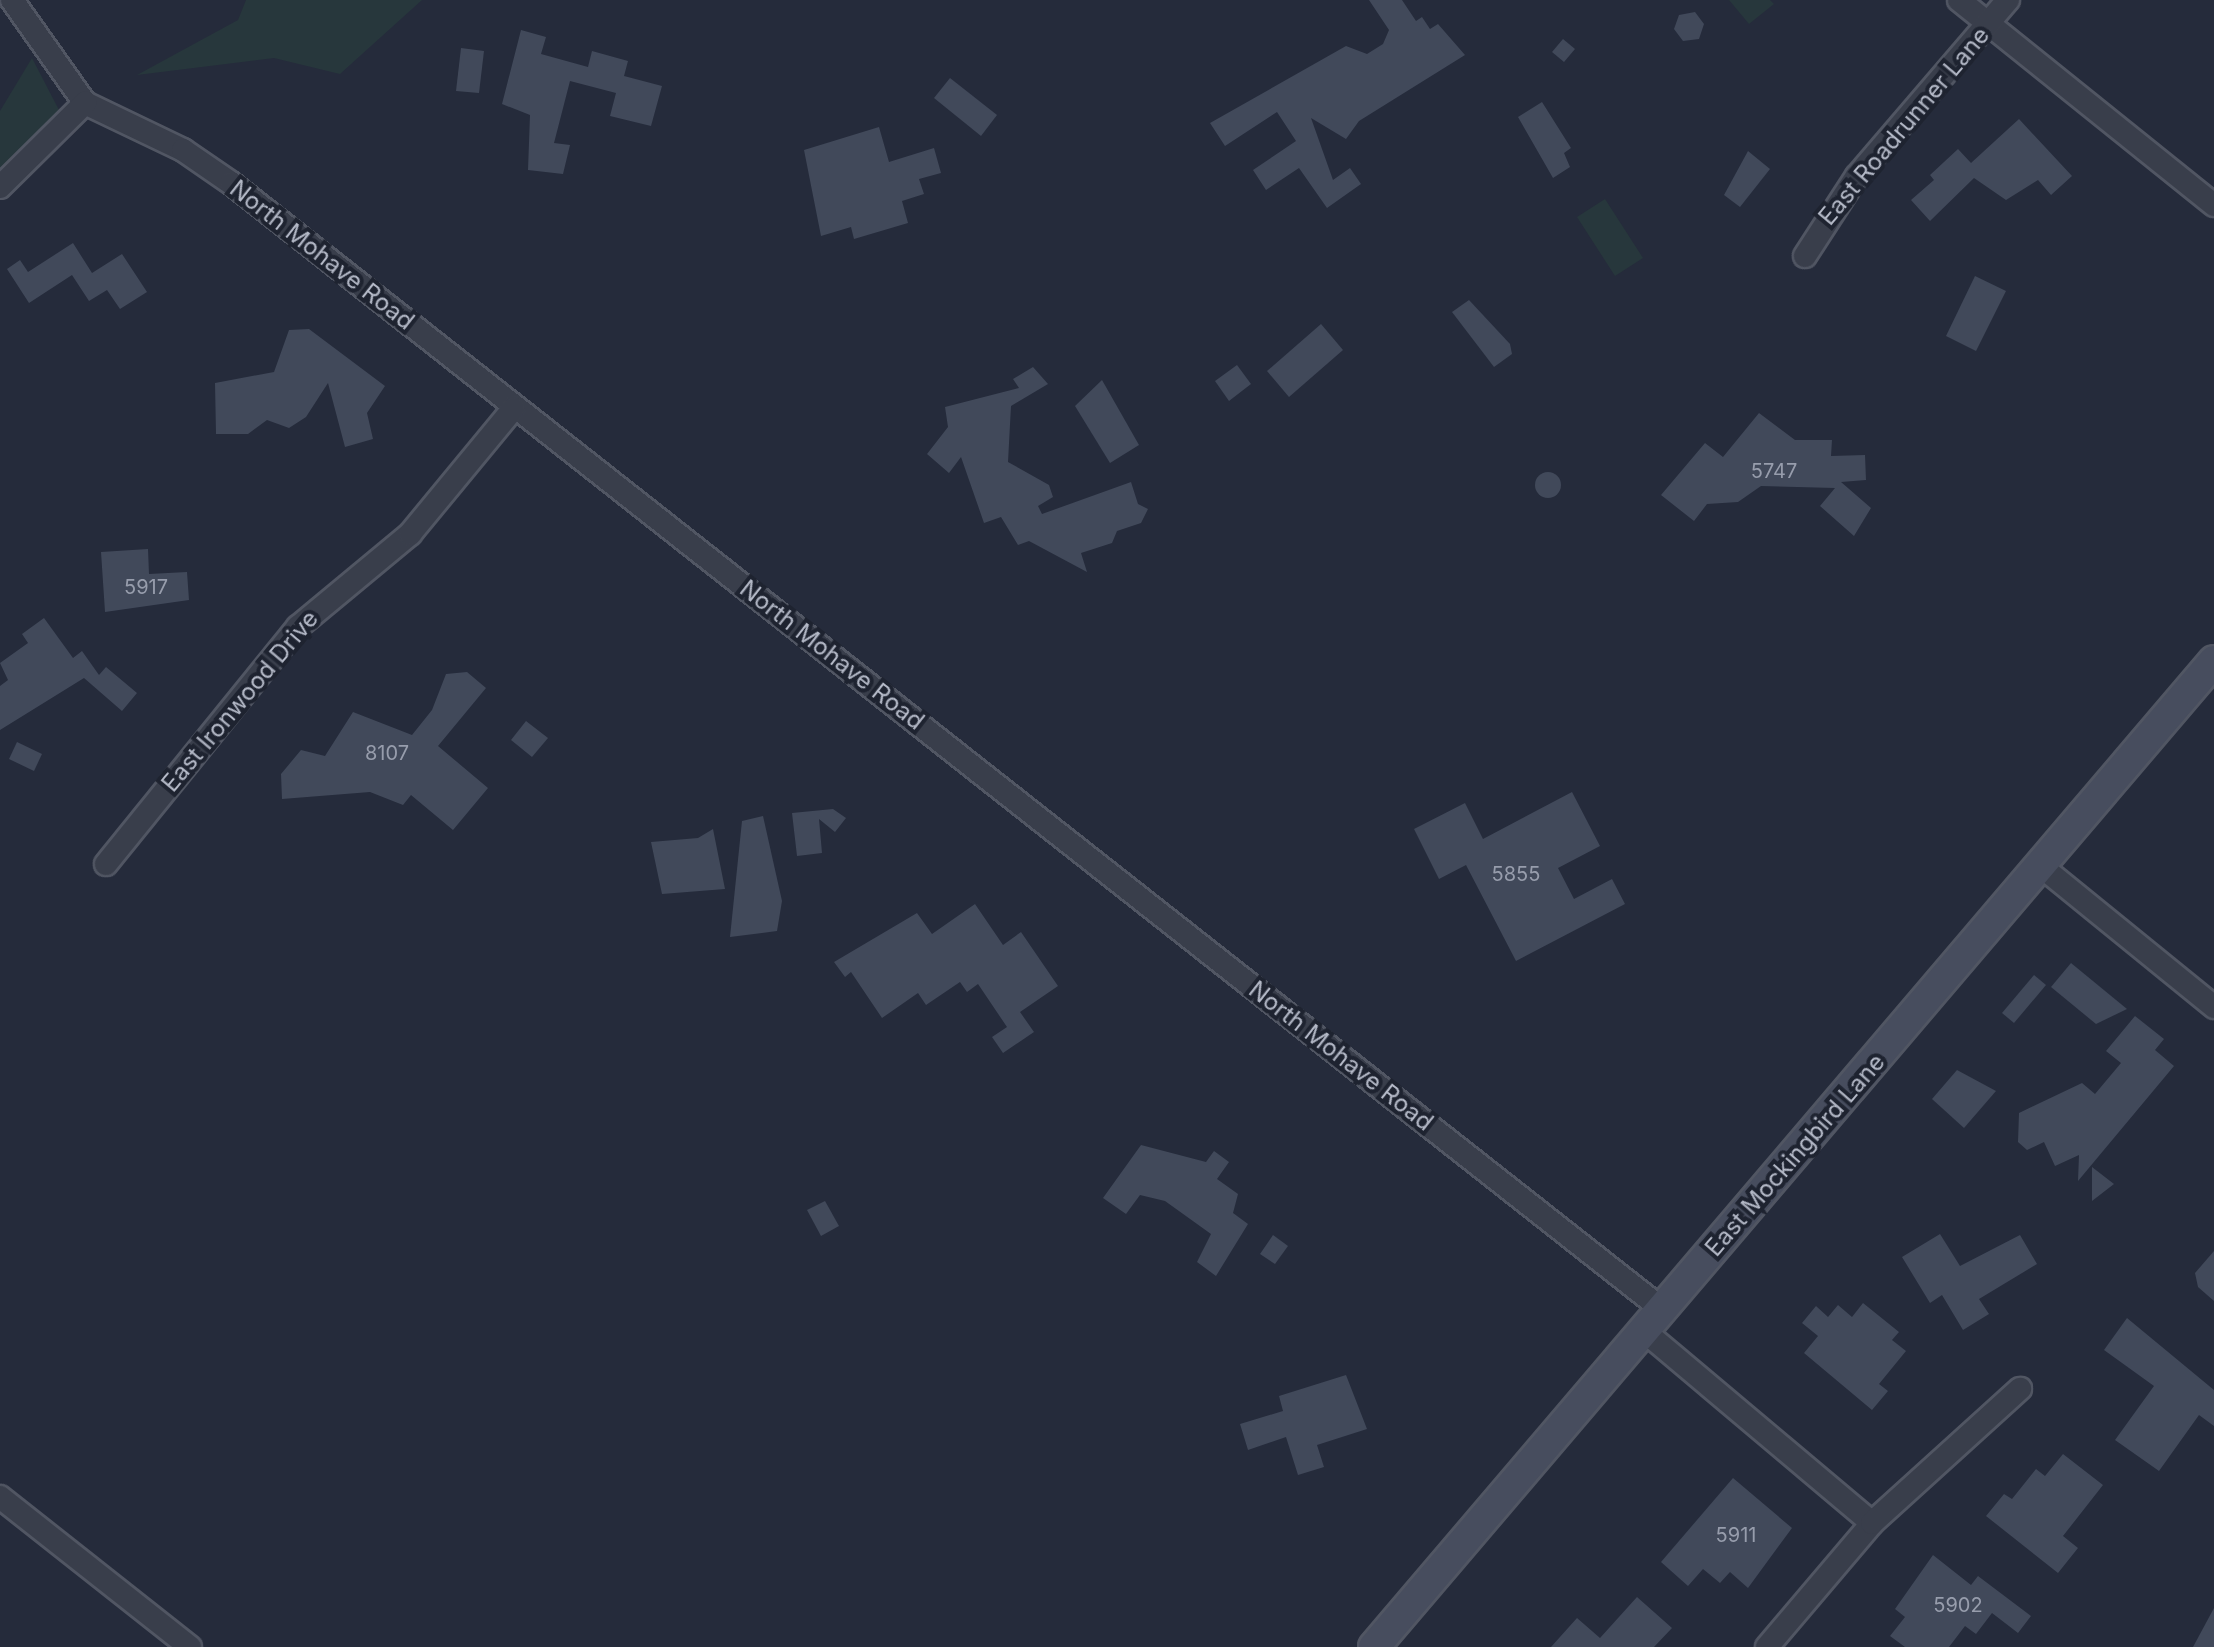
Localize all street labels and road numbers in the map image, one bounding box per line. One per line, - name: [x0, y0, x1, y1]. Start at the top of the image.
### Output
- street label: East Roadrunner Lane: [1813, 21, 1995, 231]
- street label: North Mohave Road: [224, 174, 420, 336]
- street label: North Mohave Road: [734, 574, 930, 736]
- street label: East Ironwood Drive: [156, 604, 324, 798]
- street label: North Mohave Road: [1243, 975, 1439, 1137]
- street label: East Mockingbird Lane: [1699, 1048, 1891, 1262]

